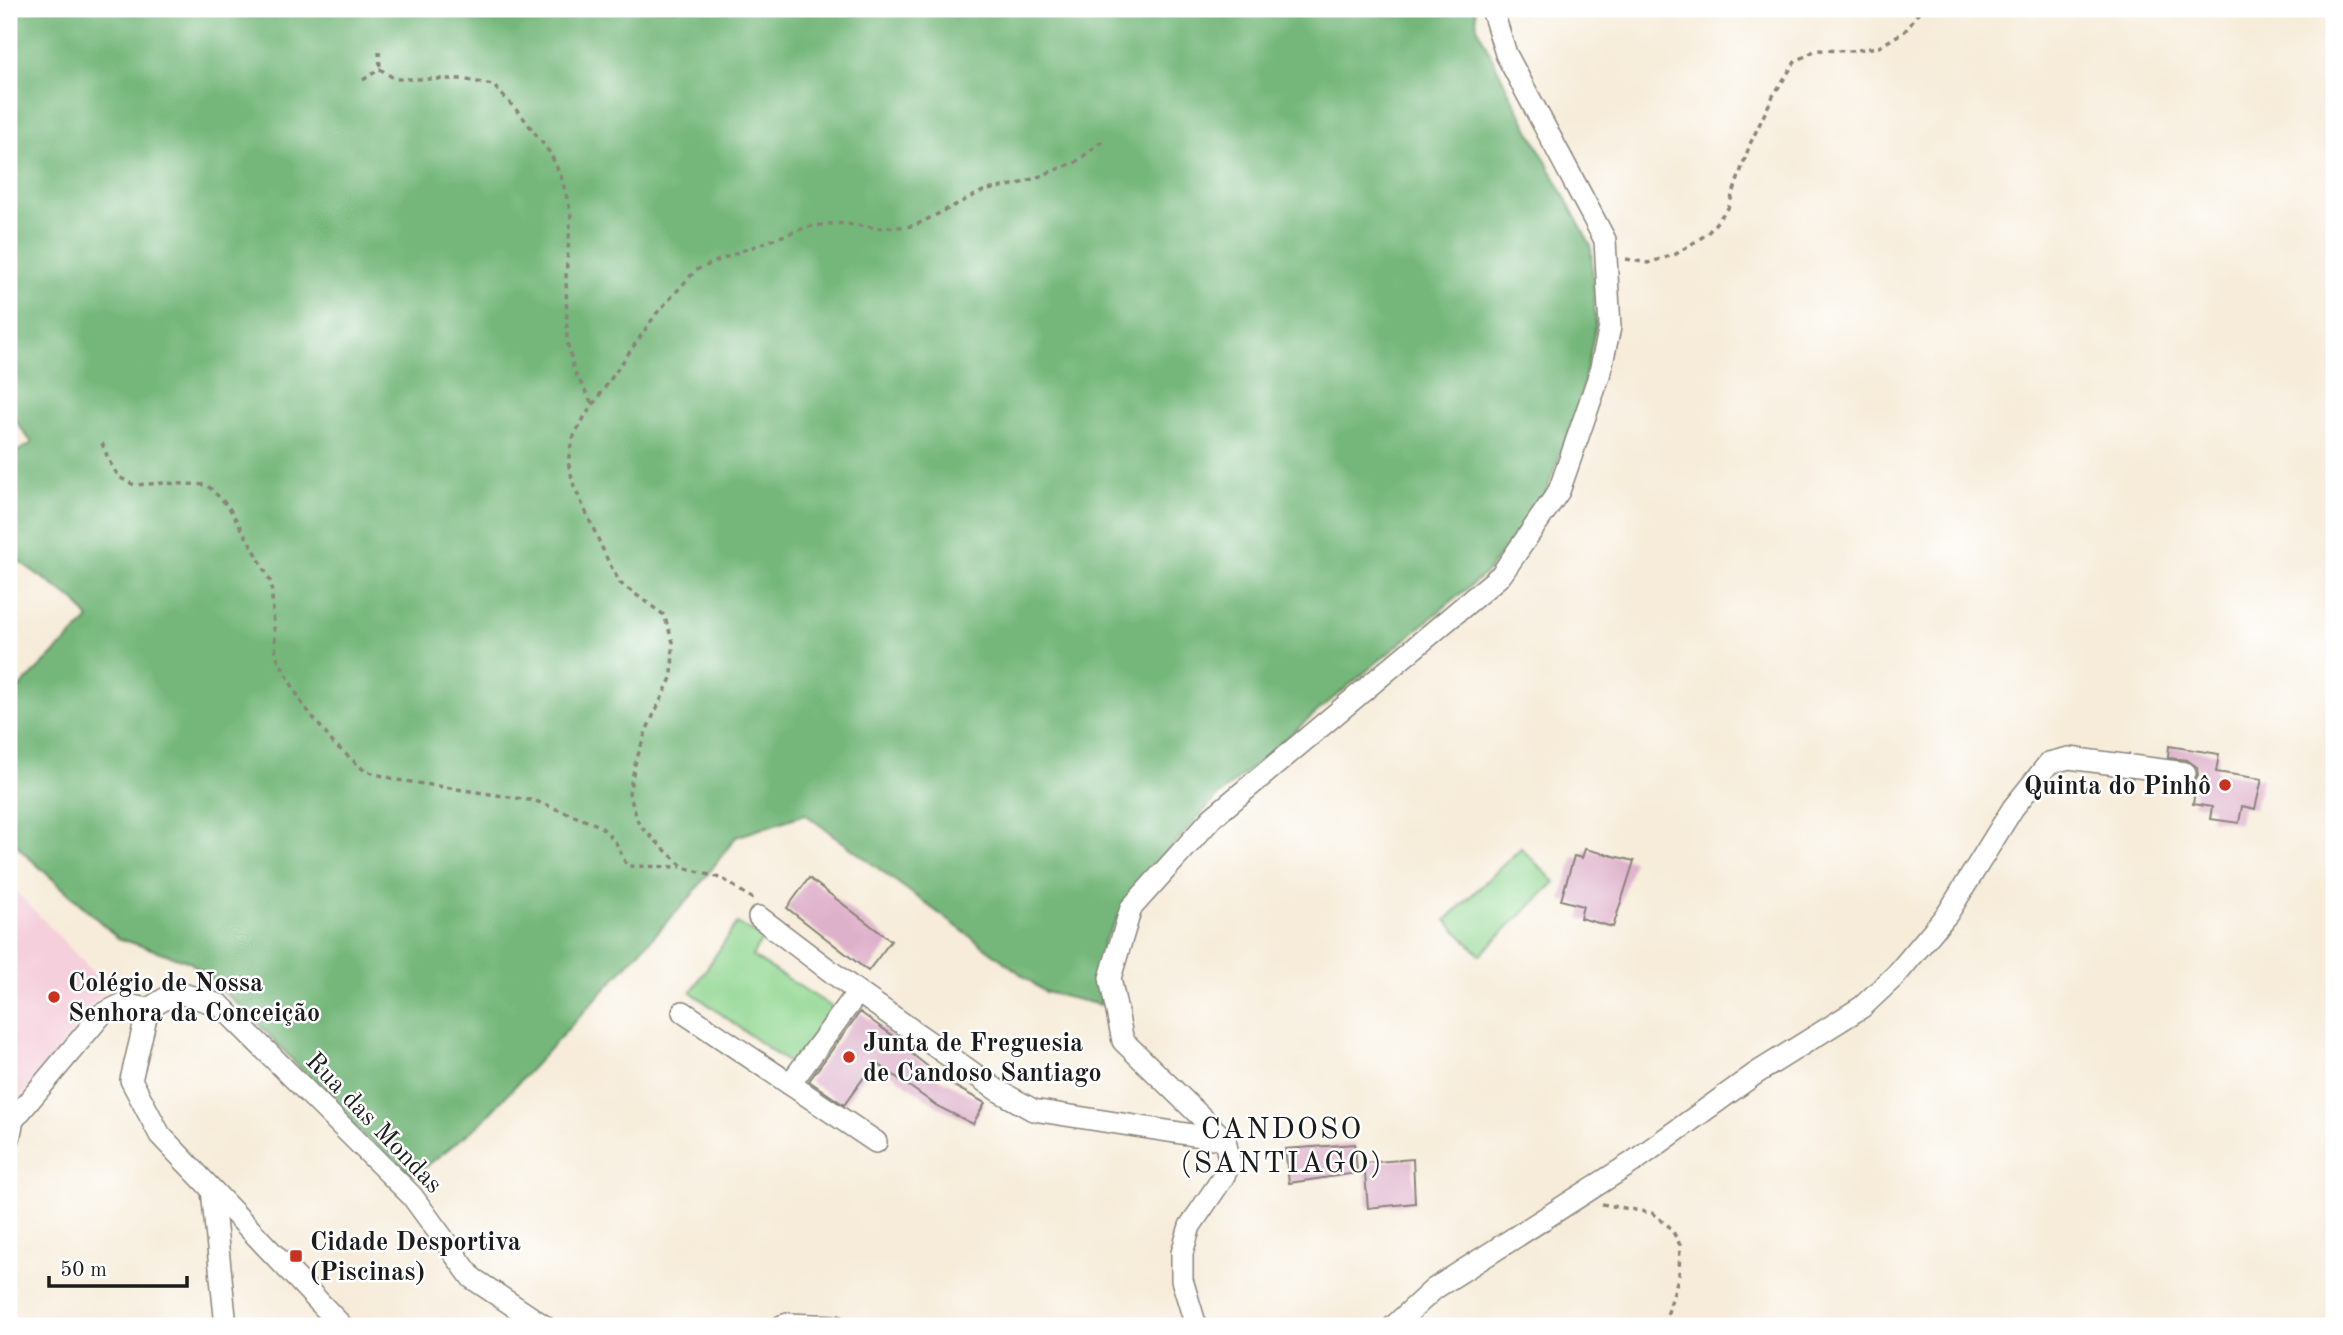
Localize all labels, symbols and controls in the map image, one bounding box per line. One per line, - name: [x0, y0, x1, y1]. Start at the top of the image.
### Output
- place label: Quinta do Pinhô: [2024, 774, 2211, 800]
- marker: Quinta do Pinhô: [2217, 777, 2233, 793]
- place label: Colégio de Nossa Senhora da Conceição: [68, 971, 320, 1027]
- marker: Colégio de Nossa Senhora da Conceição: [46, 989, 62, 1005]
- place label: Junta de Freguesia de Candoso Santiago: [863, 1031, 1102, 1087]
- street label: Rua das Mondas: [300, 1048, 447, 1199]
- marker: Junta de Freguesia de Candoso Santiago: [841, 1049, 857, 1065]
- district label: CANDOSO (SANTIAGO): [1180, 1115, 1384, 1179]
- place label: Cidade Desportiva (Piscinas): [310, 1230, 521, 1286]
- scale bar: [49, 1244, 187, 1288]
- marker: Cidade Desportiva (Piscinas): [288, 1248, 304, 1264]
- text: 50 m: [60, 1260, 107, 1281]

